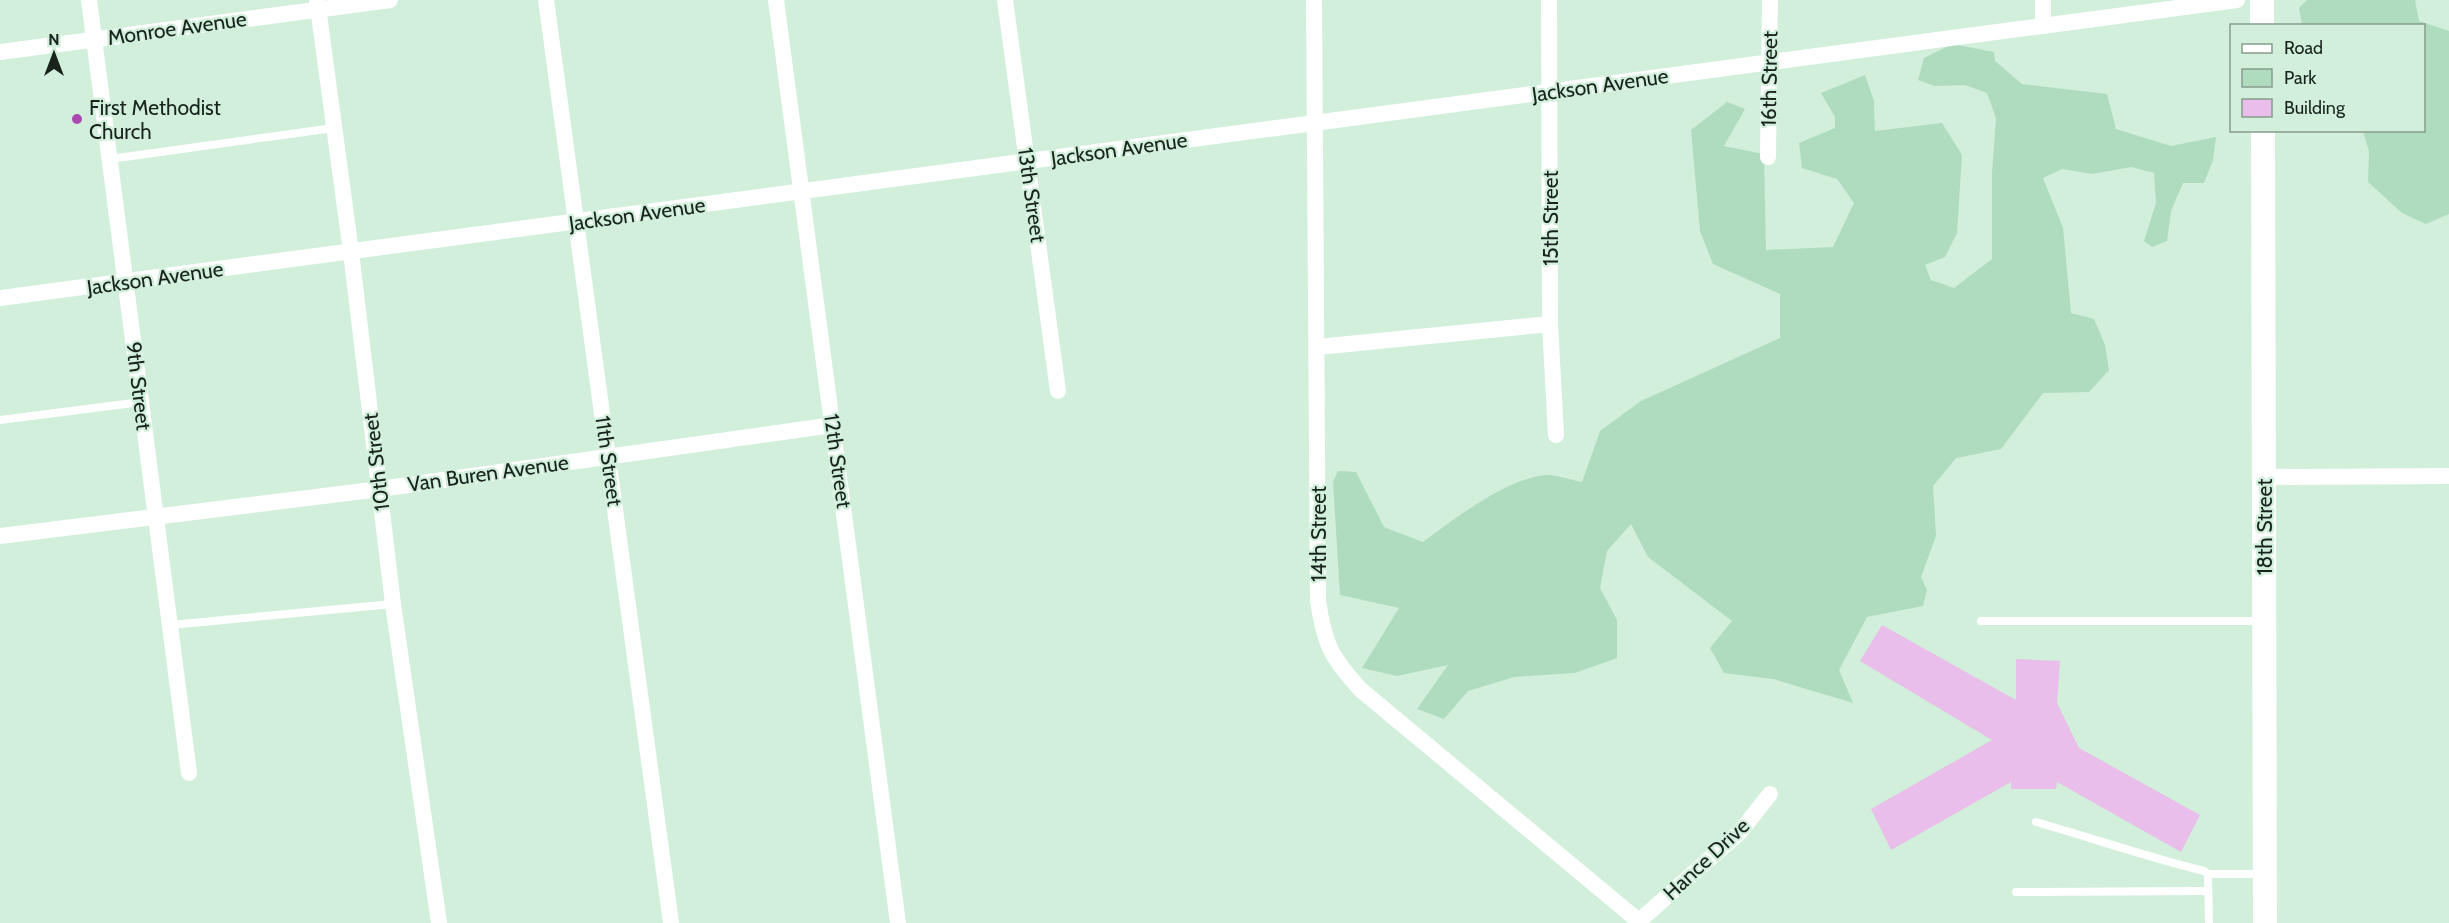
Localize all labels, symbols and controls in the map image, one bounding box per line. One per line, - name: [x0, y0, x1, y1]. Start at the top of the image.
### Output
- street label: Monroe Avenue: [106, 6, 248, 50]
- north arrow: [24, 24, 84, 84]
- legend: [2230, 24, 2425, 132]
- text: N: [48, 30, 60, 49]
- street label: 16th Street: [1756, 31, 1782, 127]
- text: Road: [2284, 37, 2323, 59]
- street label: Jackson Avenue: [1529, 63, 1670, 107]
- text: Park: [2284, 67, 2317, 89]
- place label: First Methodist Church: [89, 95, 221, 144]
- text: Building: [2284, 97, 2346, 119]
- marker: First Methodist Church: [70, 112, 84, 126]
- street label: Jackson Avenue: [1048, 127, 1189, 171]
- street label: 13th Street: [1013, 146, 1051, 244]
- street label: 15th Street: [1538, 170, 1563, 266]
- street label: Jackson Avenue: [566, 192, 707, 236]
- street label: Jackson Avenue: [84, 256, 225, 300]
- street label: 9th Street: [121, 340, 157, 432]
- street label: 10th Street: [358, 412, 394, 512]
- street label: 12th Street: [819, 412, 857, 510]
- street label: 11th Street: [590, 414, 628, 508]
- street label: Van Buren Avenue: [406, 449, 570, 497]
- street label: 18th Street: [2252, 479, 2277, 575]
- street label: 14th Street: [1306, 486, 1331, 582]
- street label: Hance Drive: [1658, 813, 1754, 905]

